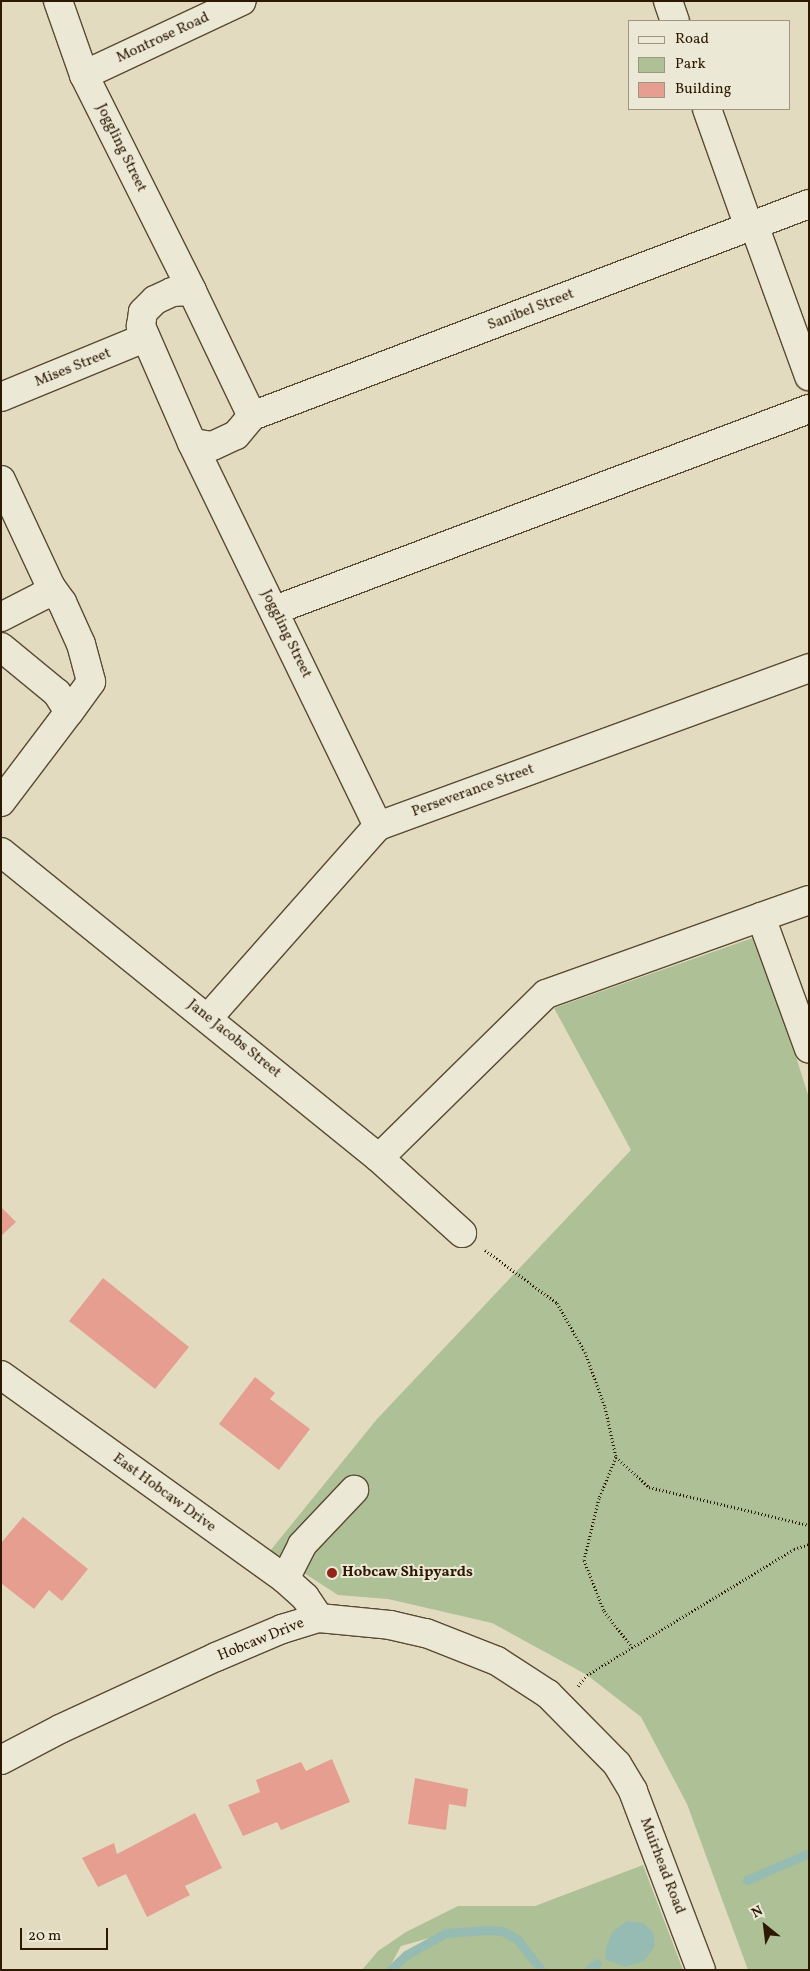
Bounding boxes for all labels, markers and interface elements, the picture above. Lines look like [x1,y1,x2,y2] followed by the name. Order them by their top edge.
[114,9,212,67] street label: Montrose Road
[628,20,790,110] legend
[675,29,709,50] text: Road
[675,54,706,75] text: Park
[675,79,731,100] text: Building
[92,101,150,195] street label: Joggling Street
[485,285,577,335] street label: Sanibel Street
[32,345,114,391] street label: Mises Street
[257,587,315,681] street label: Joggling Street
[409,760,537,822] street label: Perseverance Street
[184,996,284,1082] street label: Jane Jacobs Street
[109,1449,219,1537] street label: East Hobcaw Drive
[342,1564,473,1582] place label: Hobcaw Shipyards
[326,1567,338,1579] marker: Hobcaw Shipyards
[215,1614,307,1666] street label: Hobcaw Drive
[635,1815,689,1917] street label: Muirhead Road
[740,1901,790,1951] north arrow
[748,1902,767,1923] text: N
[22,1918,110,1950] scale bar
[28,1926,61,1947] text: 20 m

